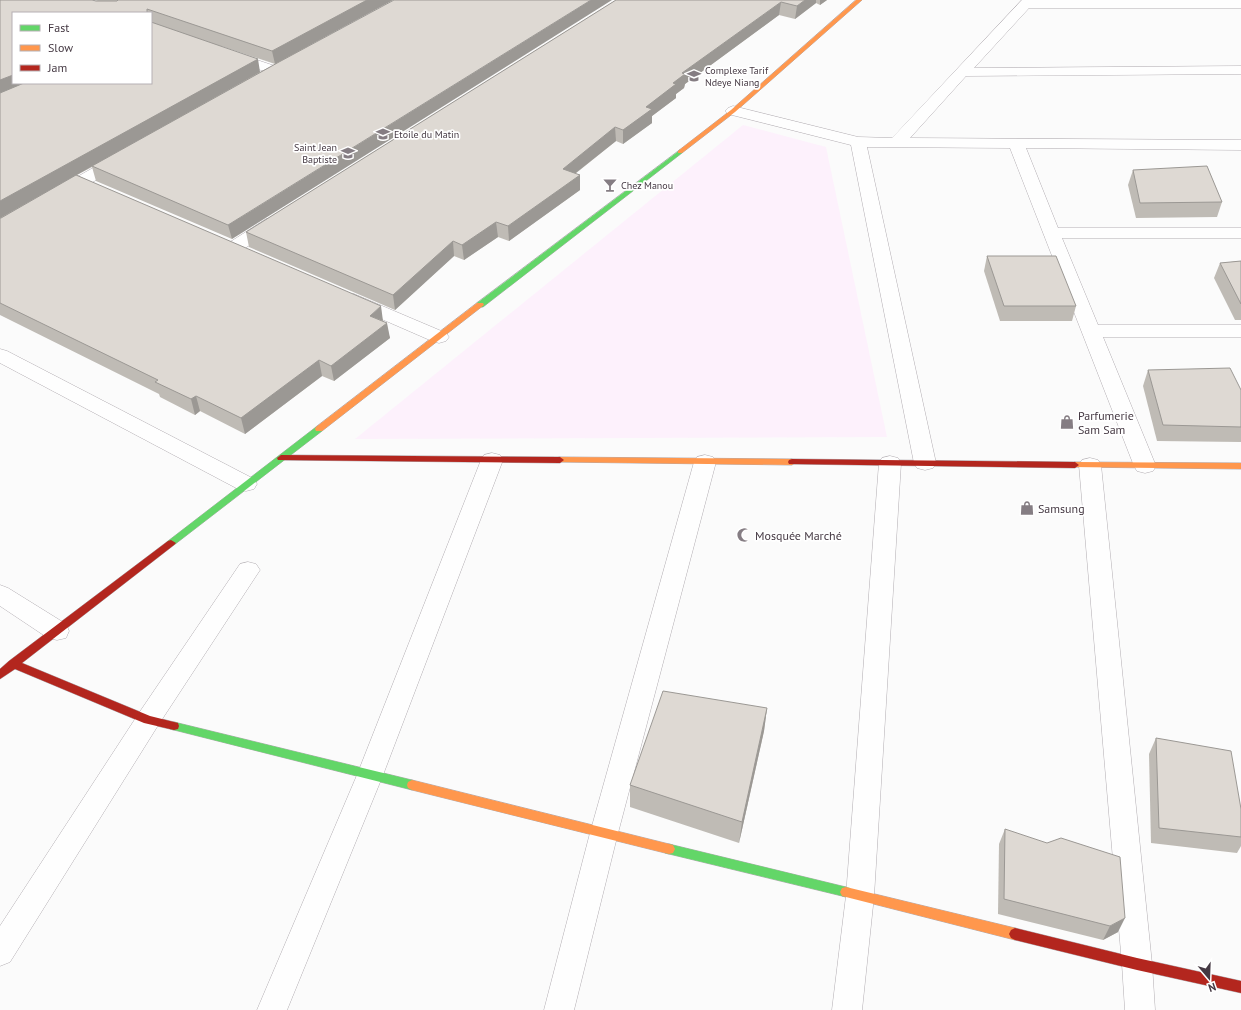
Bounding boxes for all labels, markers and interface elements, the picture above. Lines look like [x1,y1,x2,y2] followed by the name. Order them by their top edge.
[12,12,152,84] legend
[48,20,69,35] text: Fast
[48,40,73,55] text: Slow
[47,60,67,75] text: Jam
[705,64,769,89] place label: Complexe Tarif Ndeye Niang
[686,68,702,84] school or university icon: Complexe Tarif Ndeye Niang
[375,126,391,142] school or university icon: Etoile du Matin
[394,128,459,141] place label: Etoile du Matin
[294,141,337,166] place label: Saint Jean Baptiste
[340,145,356,161] school or university icon: Saint Jean Baptiste
[602,177,618,193] bar icon: Chez Manou
[621,179,673,192] place label: Chez Manou
[1078,408,1134,437] place label: Parfumerie Sam Sam
[1059,414,1075,430] shop icon: Parfumerie Sam Sam
[1019,500,1035,516] shop icon: Samsung
[1038,501,1085,516] place label: Samsung
[736,527,752,543] mosque icon: Mosquée Marché
[755,528,842,543] place label: Mosquée Marché
[1189,958,1229,998] north arrow
[1207,980,1218,995] text: N

